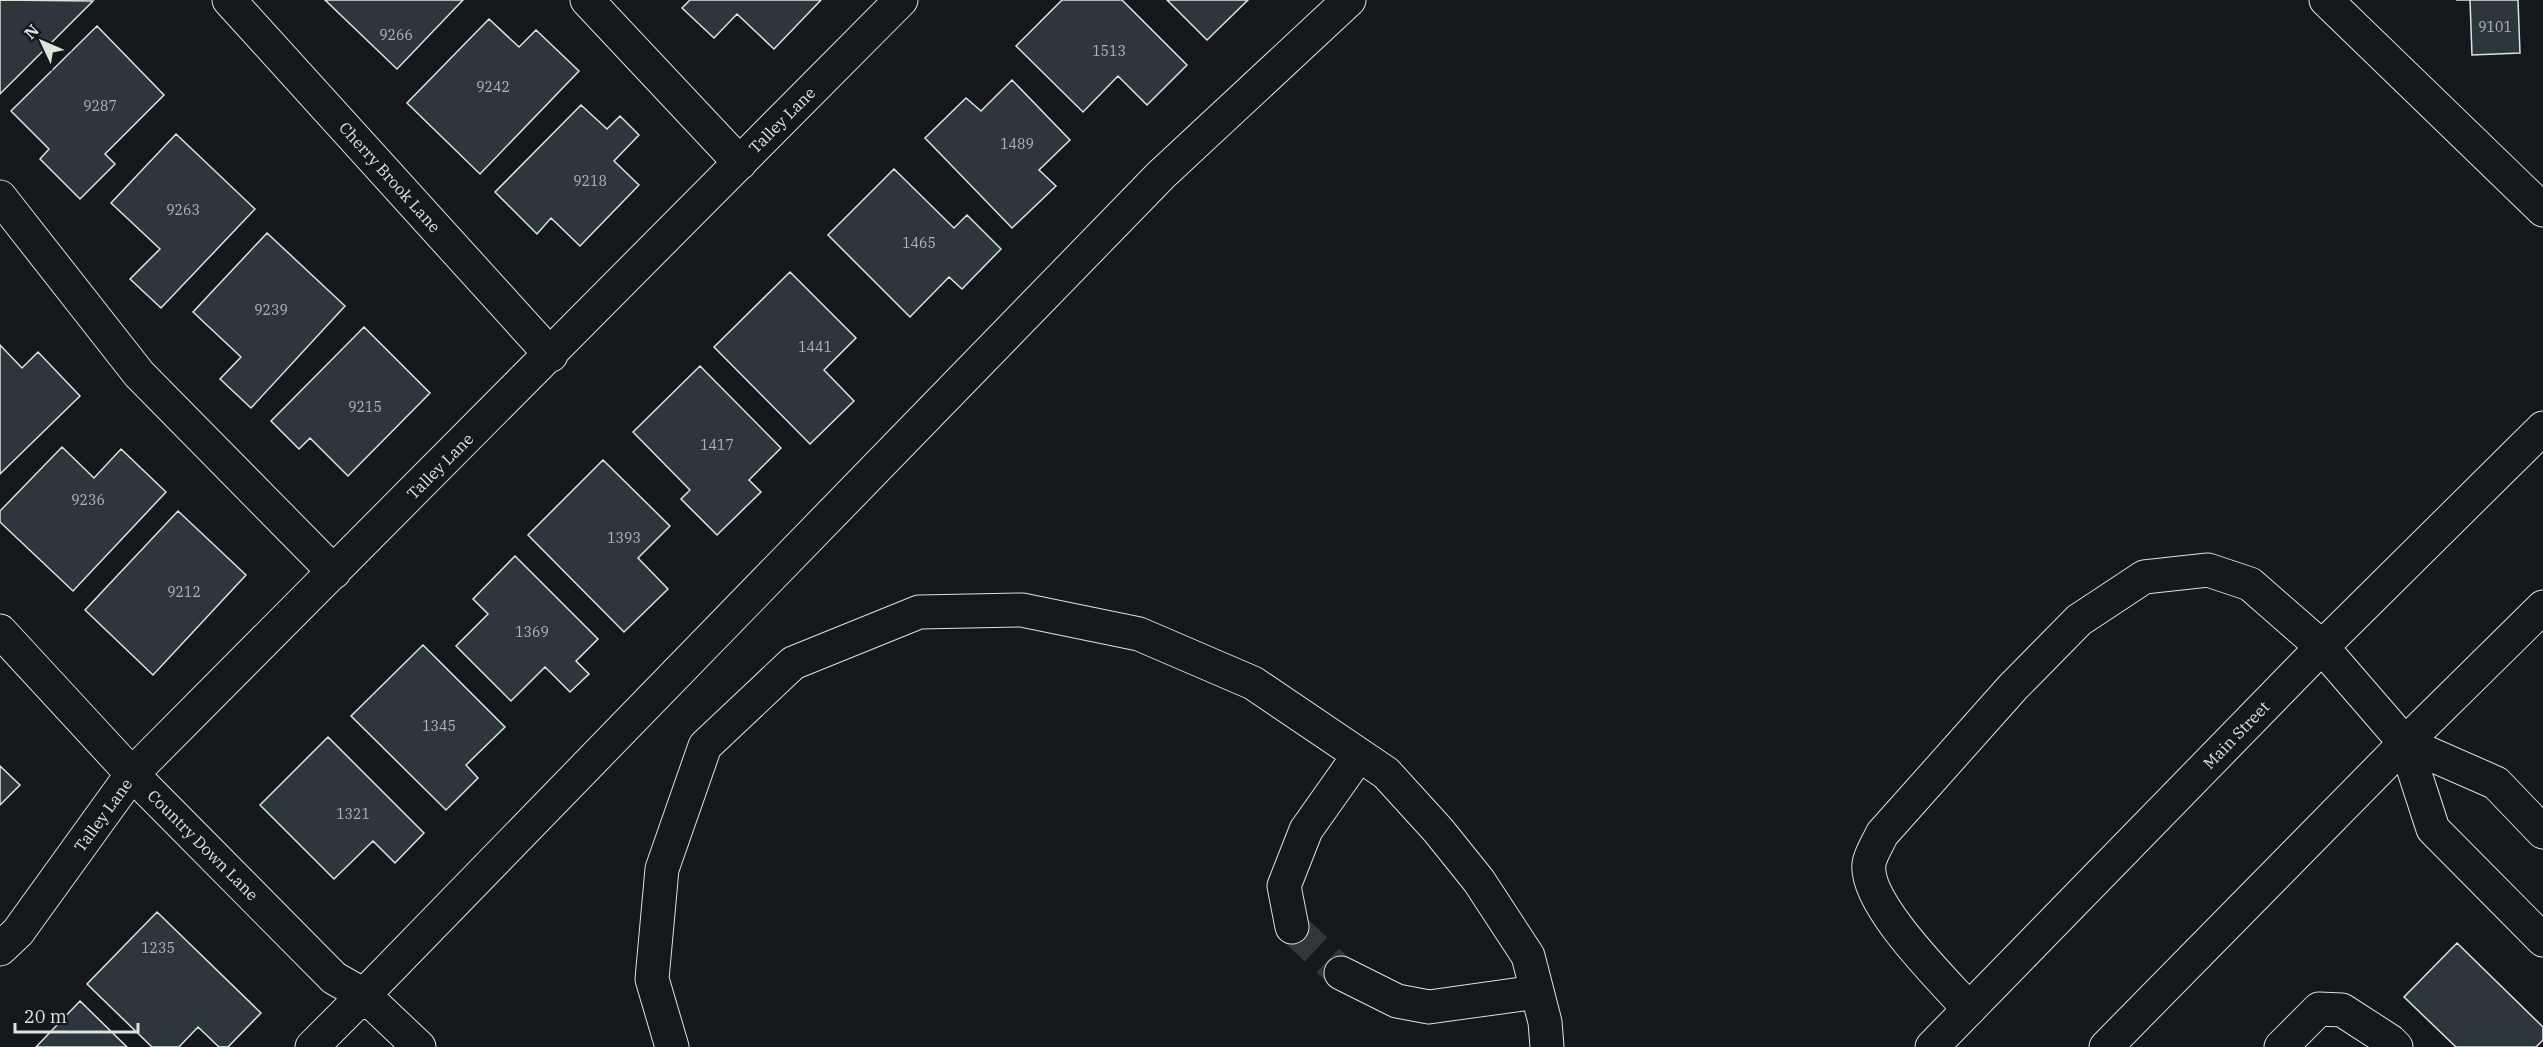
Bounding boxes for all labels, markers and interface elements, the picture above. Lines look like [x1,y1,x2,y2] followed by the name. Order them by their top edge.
[12,12,72,72] north arrow
[2478,18,2512,36] house number: 9101
[20,20,43,43] text: N
[379,26,413,44] house number: 9266
[1092,42,1126,60] house number: 1513
[476,78,510,96] house number: 9242
[745,83,819,157] street label: Talley Lane
[83,97,117,115] house number: 9287
[335,118,445,236] street label: Cherry Brook Lane
[1000,135,1034,153] house number: 1489
[573,172,607,190] house number: 9218
[166,201,200,219] house number: 9263
[902,234,936,252] house number: 1465
[254,301,288,319] house number: 9239
[798,338,832,356] house number: 1441
[348,398,382,416] house number: 9215
[403,429,477,503] street label: Talley Lane
[700,436,734,454] house number: 1417
[71,491,105,509] house number: 9236
[607,529,641,547] house number: 1393
[167,583,201,601] house number: 9212
[515,623,549,641] house number: 1369
[2199,697,2274,773] street label: Main Street
[422,717,456,735] house number: 1345
[70,774,136,856] street label: Talley Lane
[143,785,263,905] street label: Country Down Lane
[336,805,370,823] house number: 1321
[141,939,175,957] house number: 1235
[15,996,138,1034] scale bar
[24,1005,67,1028] text: 20 m

